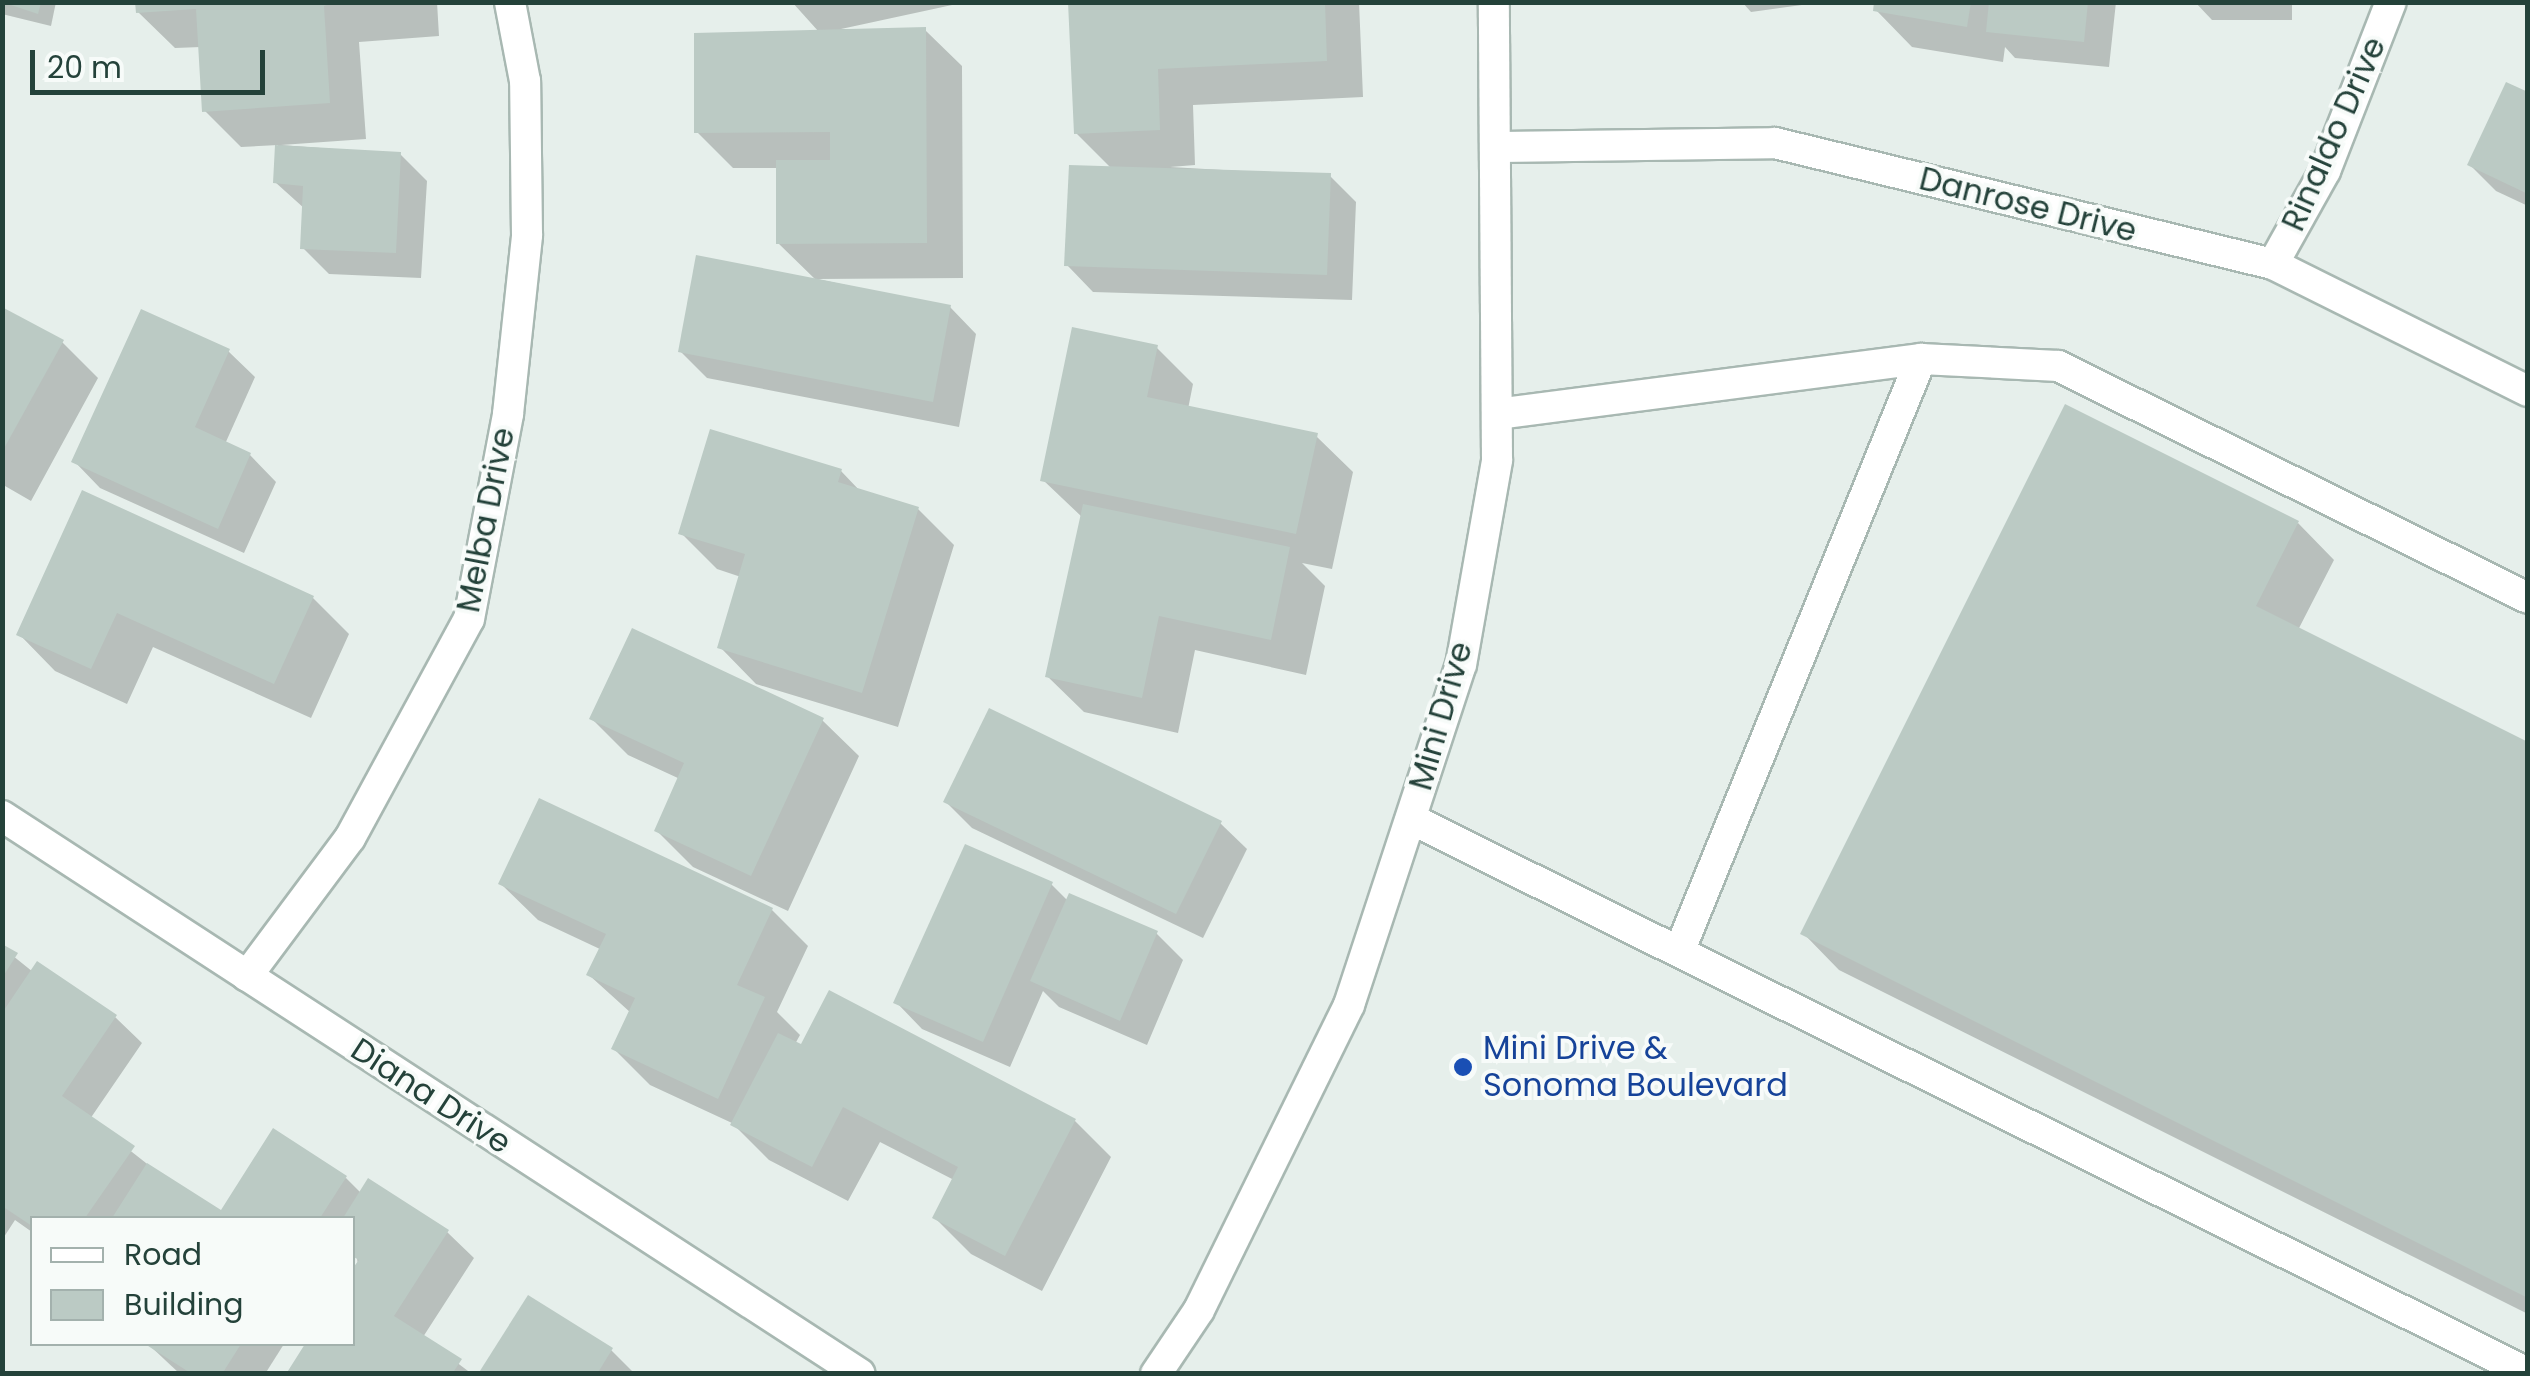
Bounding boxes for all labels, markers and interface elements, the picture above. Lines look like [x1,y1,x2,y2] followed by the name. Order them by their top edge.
[35,30,270,92] scale bar
[2274,31,2394,237] street label: Rinaldo Drive
[47,46,122,89] text: 20 m
[1915,159,2141,251] street label: Danrose Drive
[449,424,523,616] street label: Melba Drive
[1402,637,1480,795] street label: Mini Drive
[344,1030,518,1162] street label: Diana Drive
[1483,1030,1788,1105] place label: Mini Drive & Sonoma Boulevard
[1452,1056,1474,1078] marker: Mini Drive & Sonoma Boulevard
[30,1216,355,1346] legend
[124,1233,202,1276] text: Road
[124,1283,244,1326] text: Building

